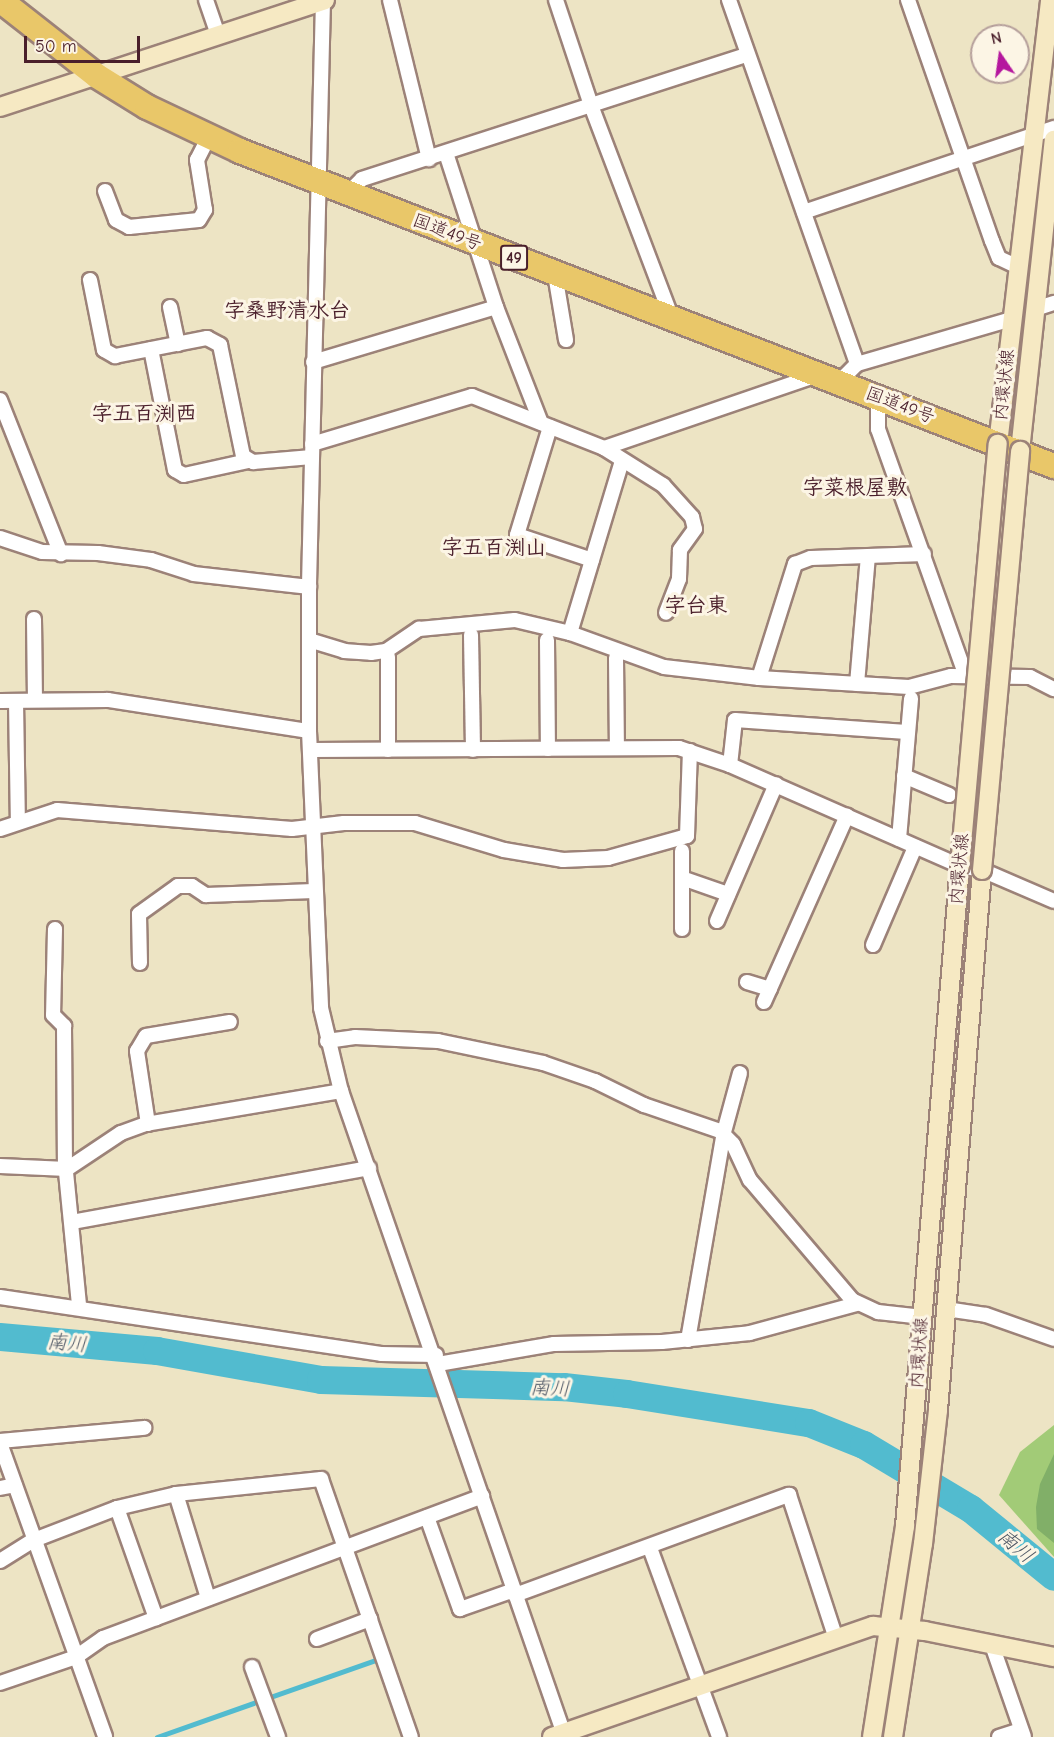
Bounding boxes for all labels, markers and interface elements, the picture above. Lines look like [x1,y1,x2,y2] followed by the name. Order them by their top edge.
[27,24,142,62] scale bar
[970,24,1030,84] north arrow
[989,28,1004,48] text: N
[35,36,77,57] text: 50 m
[409,210,485,256] street label: 国道49号
[499,245,529,271] road number: 49
[224,297,350,323] district label: 字桑野清水台
[990,348,1020,422] street label: 内環状線
[862,383,938,429] street label: 国道49号
[92,400,196,426] district label: 字五百渕西
[803,474,907,500] district label: 字菜根屋敷
[442,534,546,560] district label: 字五百渕山
[665,592,727,618] district label: 字台東
[946,832,974,906] street label: 内環状線
[907,1316,933,1390] street label: 内環状線
[46,1329,88,1357] water label: 南川
[529,1375,571,1401] water label: 南川
[993,1524,1039,1568] water label: 南川

